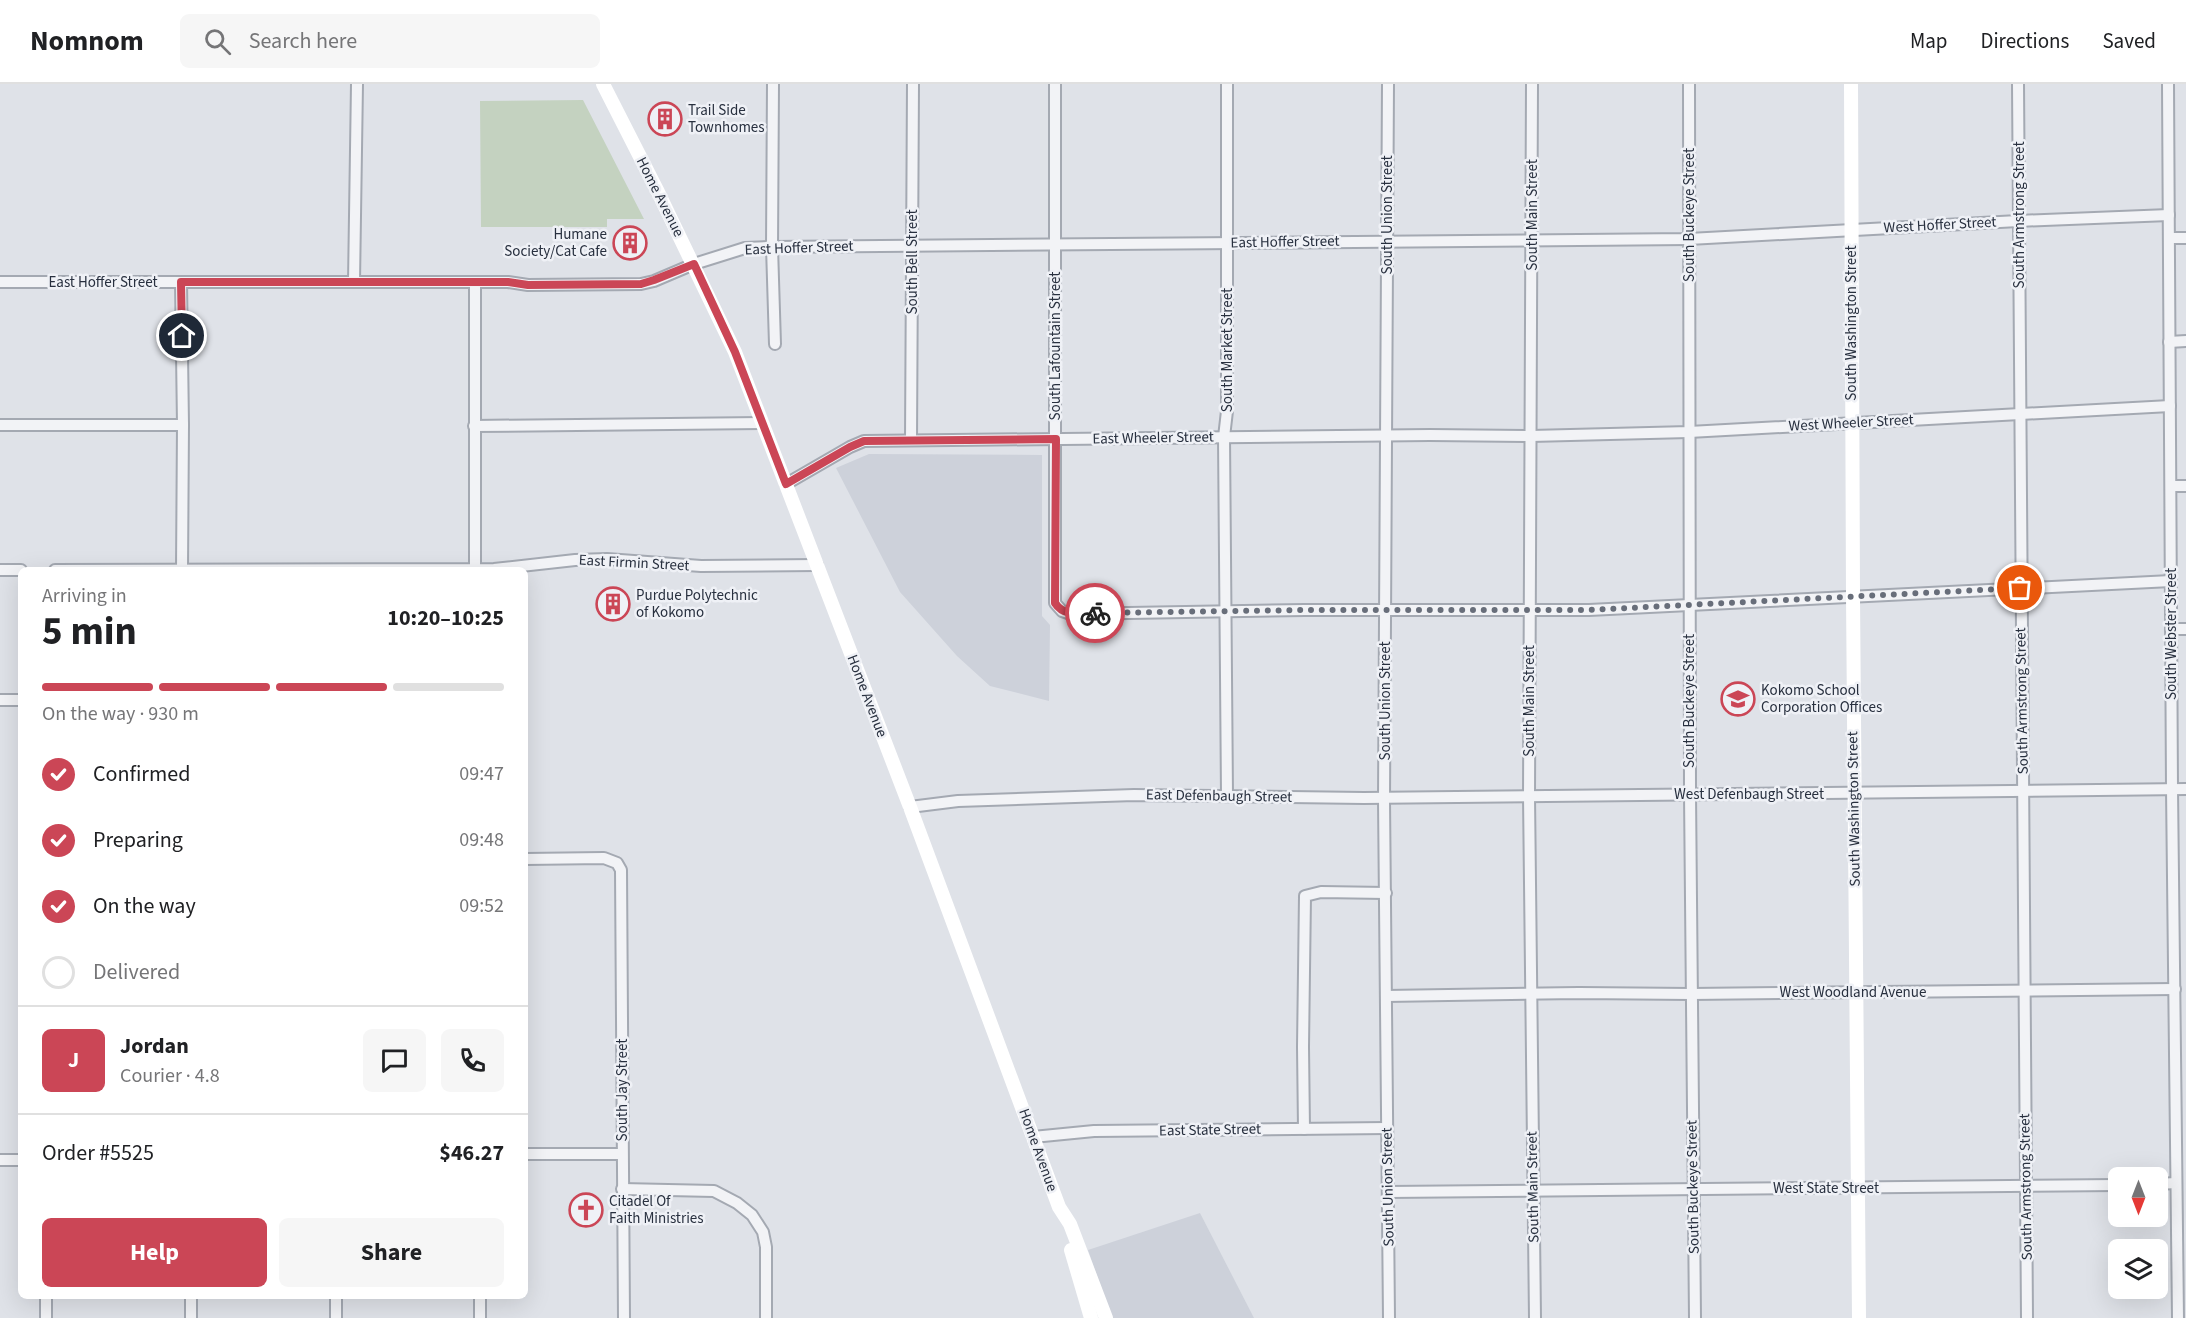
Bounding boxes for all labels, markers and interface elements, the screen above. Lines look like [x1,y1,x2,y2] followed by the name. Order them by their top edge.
[180,14,600,68] search box
[30,21,144,61] text: Nomnom
[201,25,234,58] icon: search
[249,25,357,57] text: Search here
[1910,26,1948,56] text: Map
[1981,26,2069,56] text: Directions
[2102,26,2156,56] text: Saved
[688,100,765,138] place label: Trail Side Townhomes
[647,101,683,137] building icon: Trail Side Townhomes
[2009,142,2030,288] street label: South Armstrong Street
[1679,148,1700,282] street label: South Buckeye Street
[631,153,689,241] street label: Home Avenue
[1377,155,1398,275] street label: South Union Street
[1522,159,1543,271] street label: South Main Street
[902,209,923,315] street label: South Bell Street
[1883,212,1997,238] street label: West Hoffer Street
[504,224,607,262] place label: Humane Society/Cat Cafe
[612,225,648,261] building icon: Humane Society/Cat Cafe
[1230,231,1340,253] street label: East Hoffer Street
[744,236,854,260] street label: East Hoffer Street
[1841,245,1862,401] street label: South Washington Street
[48,272,158,293] street label: East Hoffer Street
[1045,272,1066,420] street label: South Lafountain Street
[1217,288,1238,412] street label: South Market Street
[156,310,207,361] pin
[165,319,198,352] icon: home
[1788,409,1914,437] street label: West Wheeler Street
[1092,426,1214,450] street label: East Wheeler Street
[578,550,690,576] street label: East Firmin Street
[1994,562,2045,613] pin
[2161,568,2182,700] street label: South Webster Street
[2003,571,2036,604] icon: bag
[42,582,127,610] text: Arriving in
[1065,583,1125,643] courier
[636,585,758,623] place label: Purdue Polytechnic of Kokomo
[595,586,631,622] building icon: Purdue Polytechnic of Kokomo
[1079,597,1112,630] icon: bike
[387,602,504,634] text: 10:20–10:25
[42,604,137,660] text: 5 min
[2010,627,2034,775] street label: South Armstrong Street
[1679,634,1700,768] street label: South Buckeye Street
[1375,641,1396,761] street label: South Union Street
[1519,645,1540,757] street label: South Main Street
[842,652,892,740] street label: Home Avenue
[1761,680,1882,718] place label: Kokomo School Corporation Offices
[1720,681,1756,717] school or university icon: Kokomo School Corporation Offices
[42,700,199,728] text: On the way · 930 m
[1842,731,1866,887] street label: South Washington Street
[42,758,75,791] icon: check
[93,758,190,790] text: Confirmed
[459,760,504,788] text: 09:47
[1146,784,1292,808] street label: East Defenbaugh Street
[1674,784,1824,805] street label: West Defenbaugh Street
[42,824,75,857] icon: check
[93,824,183,856] text: Preparing
[459,826,504,854] text: 09:48
[42,890,75,923] icon: check
[93,890,196,922] text: On the way
[459,892,504,920] text: 09:52
[93,956,180,988] text: Delivered
[1780,982,1926,1003] street label: West Woodland Avenue
[363,1029,426,1092] button: chat
[441,1029,504,1092] button: phone
[120,1030,189,1062] text: Jordan
[612,1039,633,1141] street label: South Jay Street
[68,1044,79,1076] text: J
[120,1062,220,1090] text: Courier · 4.8
[1013,1106,1063,1194] street label: Home Avenue
[2014,1113,2038,1261] street label: South Armstrong Street
[1159,1119,1261,1141] street label: East State Street
[1681,1120,1705,1254] street label: South Buckeye Street
[1376,1127,1400,1247] street label: South Union Street
[1522,1131,1544,1243] street label: South Main Street
[42,1137,154,1169] text: Order #5525
[439,1137,504,1169] text: $46.27
[2108,1167,2168,1227] north arrow
[2108,1167,2168,1299] map controls
[1773,1178,1879,1199] street label: West State Street
[609,1191,704,1229] place label: Citadel Of Faith Ministries
[568,1192,604,1228] church icon: Citadel Of Faith Ministries
[42,1218,267,1287] button: Help
[279,1218,504,1287] button: Share
[2108,1239,2168,1299] button: layers

